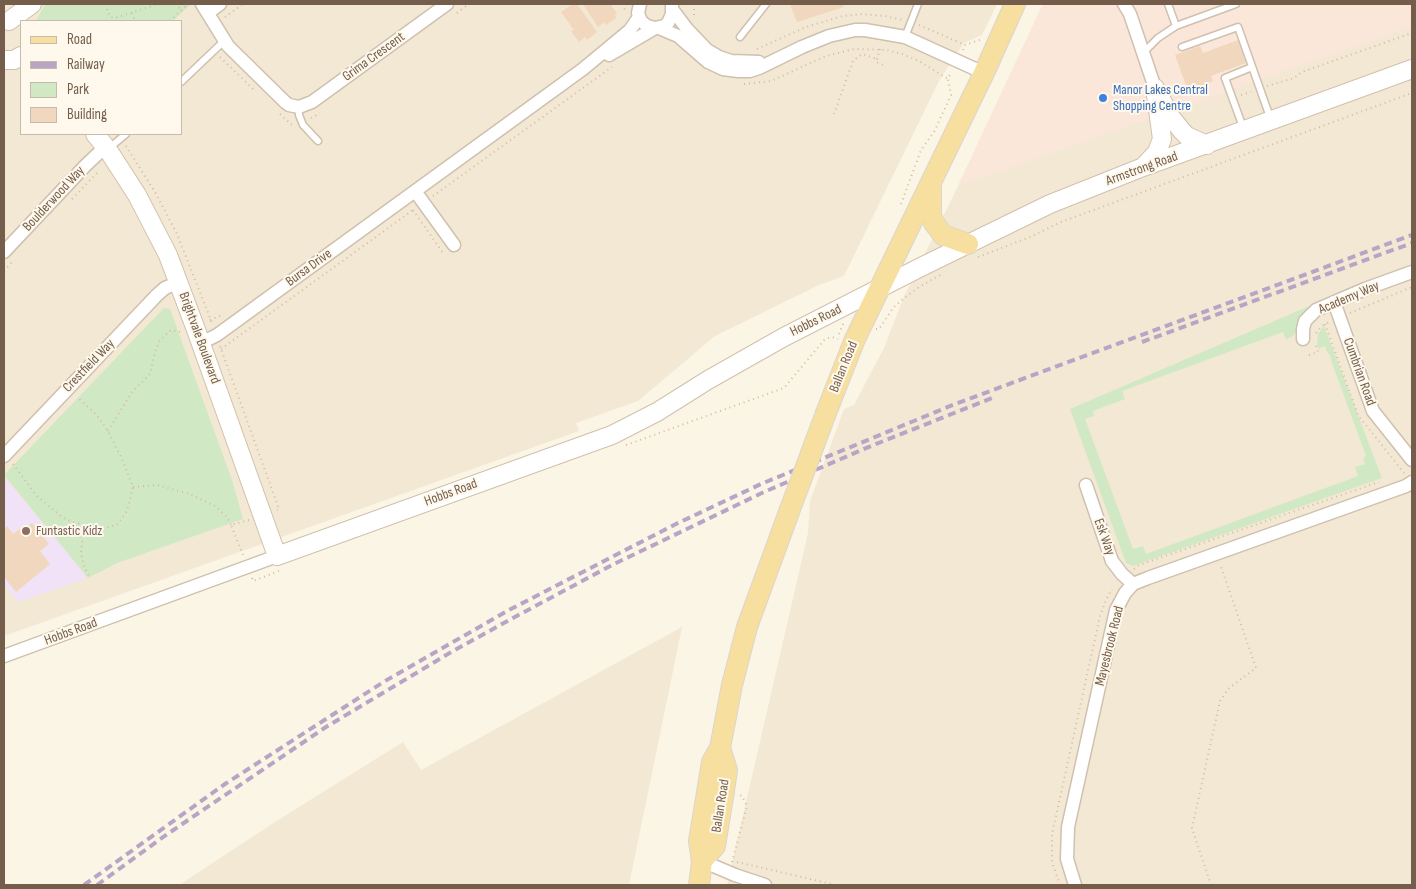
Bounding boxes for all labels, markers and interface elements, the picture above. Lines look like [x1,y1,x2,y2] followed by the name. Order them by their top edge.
[20,20,182,135] legend
[340,29,408,85] street label: Grima Crescent
[67,30,92,49] text: Road
[67,55,105,74] text: Railway
[67,80,89,99] text: Park
[1113,82,1208,114] place label: Manor Lakes Central Shopping Centre
[1097,92,1109,104] marker: Manor Lakes Central Shopping Centre
[67,105,107,124] text: Building
[1104,148,1180,190] street label: Armstrong Road
[20,163,88,235] street label: Boulderwood Way
[283,246,335,290] street label: Bursa Drive
[1316,278,1382,318] street label: Academy Way
[175,290,223,386] street label: Brightvale Boulevard
[788,301,844,341] street label: Hobbs Road
[60,336,118,396] street label: Crestfield Way
[1339,336,1379,408] street label: Cumbrian Road
[826,339,862,395] street label: Ballan Road
[422,476,480,510] street label: Hobbs Road
[1090,516,1118,558] street label: Esk Way
[36,523,102,539] place label: Funtastic Kidz
[20,525,32,537] marker: Funtastic Kidz
[1092,604,1128,688] street label: Mayesbrook Road
[42,615,100,649] street label: Hobbs Road
[708,778,734,834] street label: Ballan Road

